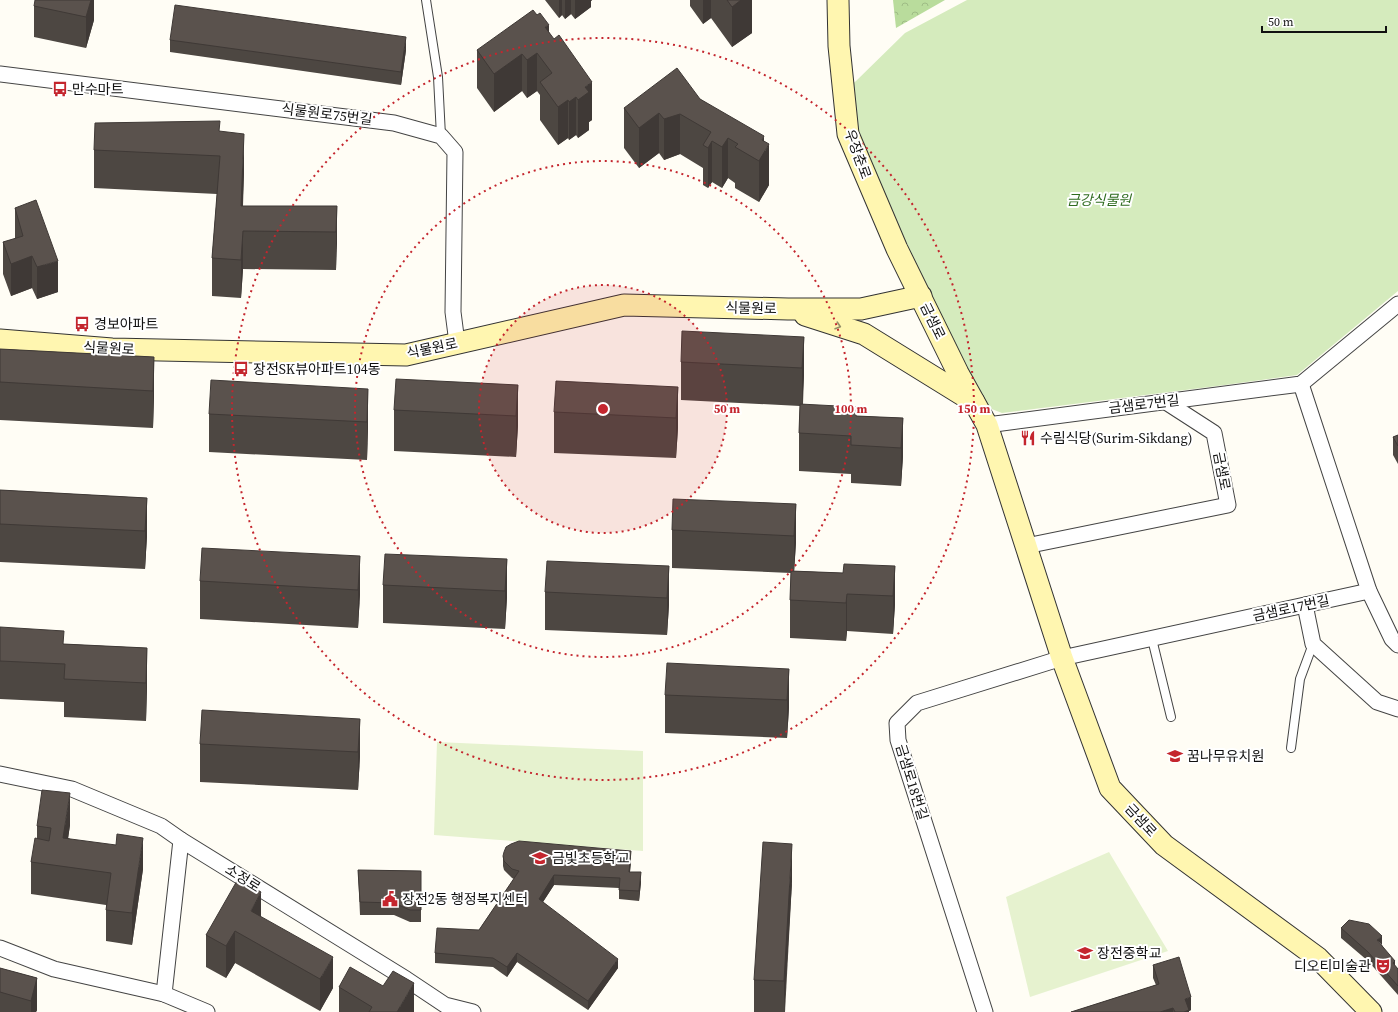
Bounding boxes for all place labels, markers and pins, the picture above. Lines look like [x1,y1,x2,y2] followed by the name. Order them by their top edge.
[72,79,124,99] place label: 만수마트
[51,80,69,98] bus stop icon: 만수마트
[94,314,159,334] place label: 경보아파트
[73,315,91,333] bus stop icon: 경보아파트
[253,359,381,379] place label: 장전SK뷰아파트104동
[232,360,250,378] bus stop icon: 장전SK뷰아파트104동
[596,402,610,416] centre of rings
[1040,428,1193,448] place label: 수림식당(Surim-Sikdang)
[1019,429,1037,447] restaurant icon: 수림식당(Surim-Sikdang)
[1187,746,1264,766] place label: 꿈나무유치원
[1166,747,1184,765] school or university icon: 꿈나무유치원
[552,848,629,868] place label: 금빛초등학교
[531,849,549,867] school or university icon: 금빛초등학교
[402,889,528,909] place label: 장전2동 행정복지센터
[381,890,399,908] public building icon: 장전2동 행정복지센터
[1097,943,1162,963] place label: 장전중학교
[1076,944,1094,962] school or university icon: 장전중학교
[1294,956,1371,976] place label: 디오티미술관
[1374,957,1392,975] theatre icon: 디오티미술관

